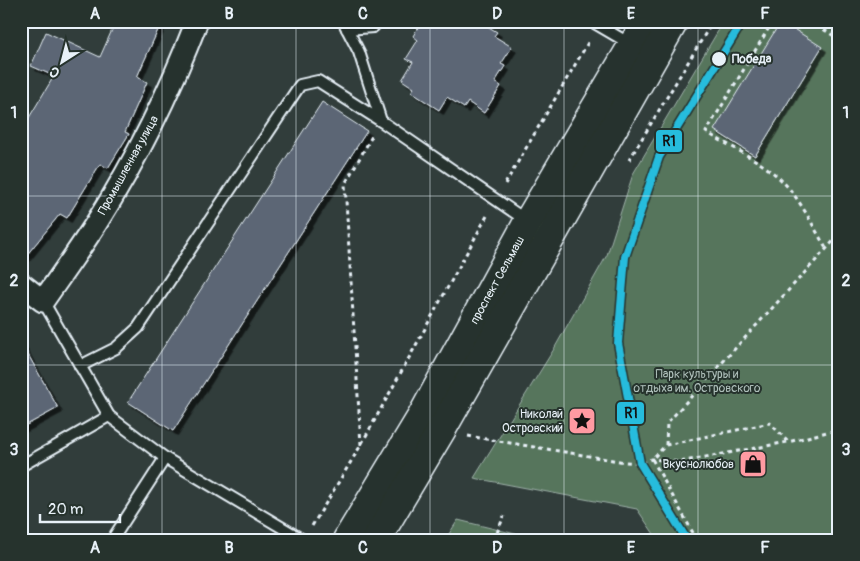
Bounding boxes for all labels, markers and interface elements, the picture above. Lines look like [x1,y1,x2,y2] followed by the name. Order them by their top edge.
[90,4,101,24] text: A
[224,4,234,24] text: B
[358,4,368,24] text: C
[492,4,502,24] text: D
[627,4,636,24] text: E
[760,4,770,24] text: F
[38,38,88,88] north arrow
[710,50,728,68] marker: Победа
[732,52,772,67] place label: Победа
[46,62,63,82] text: С
[11,103,17,123] text: 1
[843,103,849,123] text: 1
[95,113,162,218] street label: Промышленная улица
[655,129,683,153] line badge: R1
[662,133,676,150] text: R1
[467,234,528,327] street label: проспект Сельмаш
[10,271,19,291] text: 2
[842,271,851,291] text: 2
[634,367,761,396] park label: Парк культуры и отдыха им. Островского
[616,401,645,425] line badge: R1
[624,405,638,422] text: R1
[567,406,597,436] place icon: Николай Островский
[502,407,563,436] place label: Николай Островский
[10,440,19,460] text: 3
[842,440,851,460] text: 3
[738,449,768,479] shop icon: Вкуснолюбов
[662,457,734,472] place label: Вкуснолюбов
[40,491,120,523] scale bar
[48,500,83,519] text: 20 m
[90,538,101,558] text: A
[224,538,234,558] text: B
[358,538,368,558] text: C
[492,538,502,558] text: D
[627,538,636,558] text: E
[760,538,770,558] text: F

